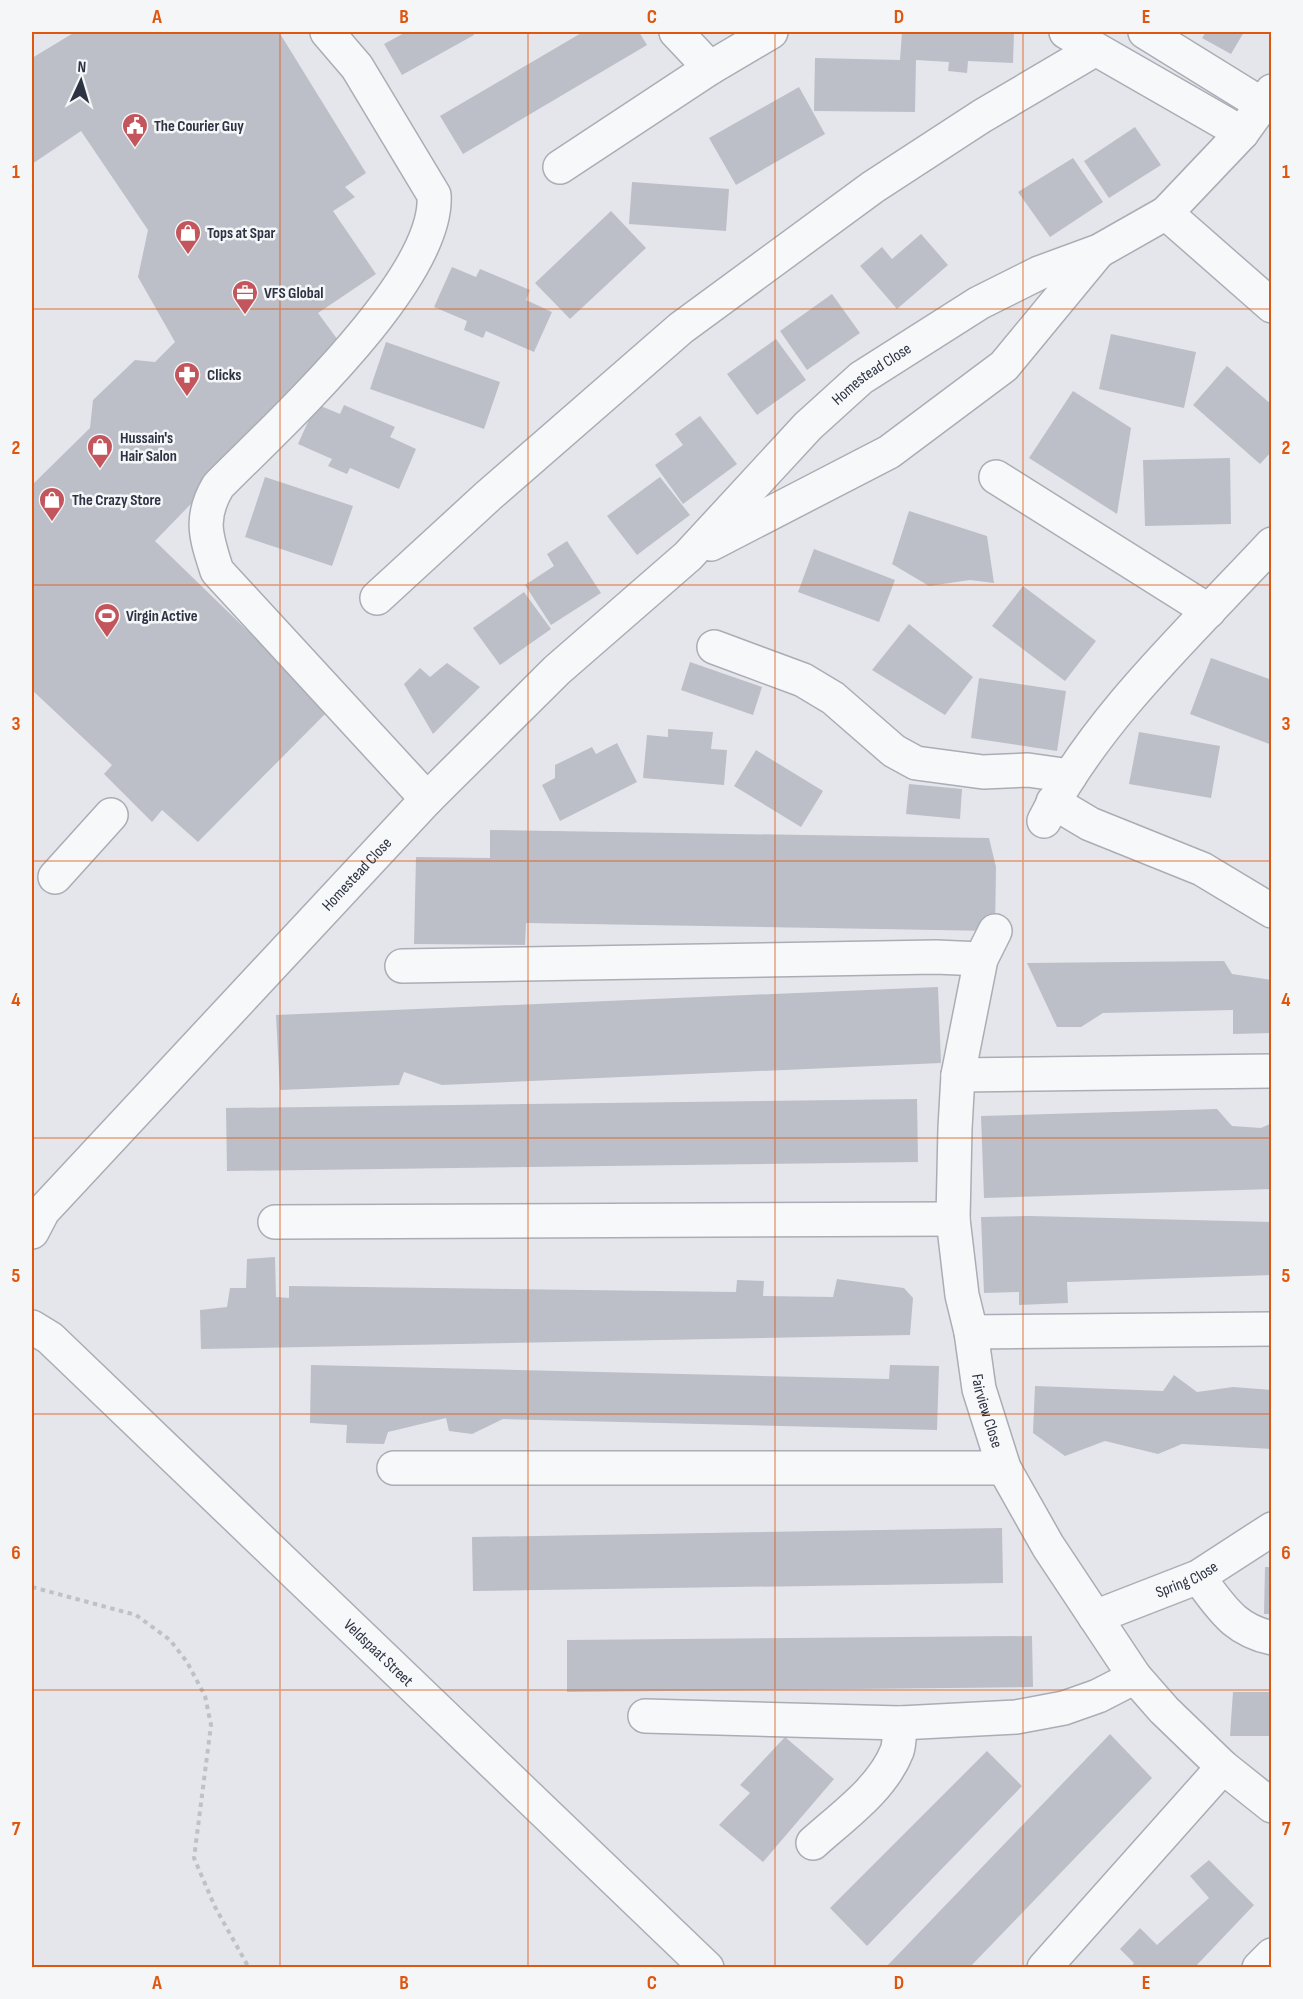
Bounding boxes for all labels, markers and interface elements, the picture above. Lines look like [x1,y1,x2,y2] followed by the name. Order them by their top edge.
[151,5,162,29] text: A
[399,5,409,29] text: B
[647,5,657,29] text: C
[894,5,904,29] text: D
[1142,5,1150,29] text: E
[51,51,111,111] north arrow
[77,58,87,77] text: N
[120,111,150,149] public building icon: The Courier Guy
[154,117,244,136] place label: The Courier Guy
[12,160,20,184] text: 1
[1282,160,1290,184] text: 1
[173,218,203,256] shop icon: Tops at Spar
[207,224,276,243] place label: Tops at Spar
[230,278,260,316] office icon: VFS Global
[264,284,323,303] place label: VFS Global
[828,339,915,409] street label: Homestead Close
[172,360,202,398] pharmacy icon: Clicks
[207,366,241,385] place label: Clicks
[120,429,177,466] place label: Hussain's Hair Salon
[85,432,115,470] shop icon: Hussain's Hair Salon
[12,436,20,460] text: 2
[1282,436,1290,460] text: 2
[37,485,67,523] shop icon: The Crazy Store
[72,491,161,510] place label: The Crazy Store
[92,601,122,639] sports icon: Virgin Active
[126,607,198,626] place label: Virgin Active
[12,712,21,736] text: 3
[1282,712,1291,736] text: 3
[318,834,396,915] street label: Homestead Close
[11,988,21,1012] text: 4
[1281,988,1291,1012] text: 4
[12,1264,21,1288] text: 5
[1282,1264,1291,1288] text: 5
[968,1373,1007,1450] street label: Fairview Close
[11,1541,21,1565] text: 6
[1281,1541,1291,1565] text: 6
[1153,1557,1221,1602] street label: Spring Close
[340,1615,417,1691] street label: Veldspaat Street
[12,1817,21,1841] text: 7
[1282,1817,1291,1841] text: 7
[151,1971,162,1995] text: A
[399,1971,409,1995] text: B
[647,1971,657,1995] text: C
[894,1971,904,1995] text: D
[1142,1971,1150,1995] text: E

